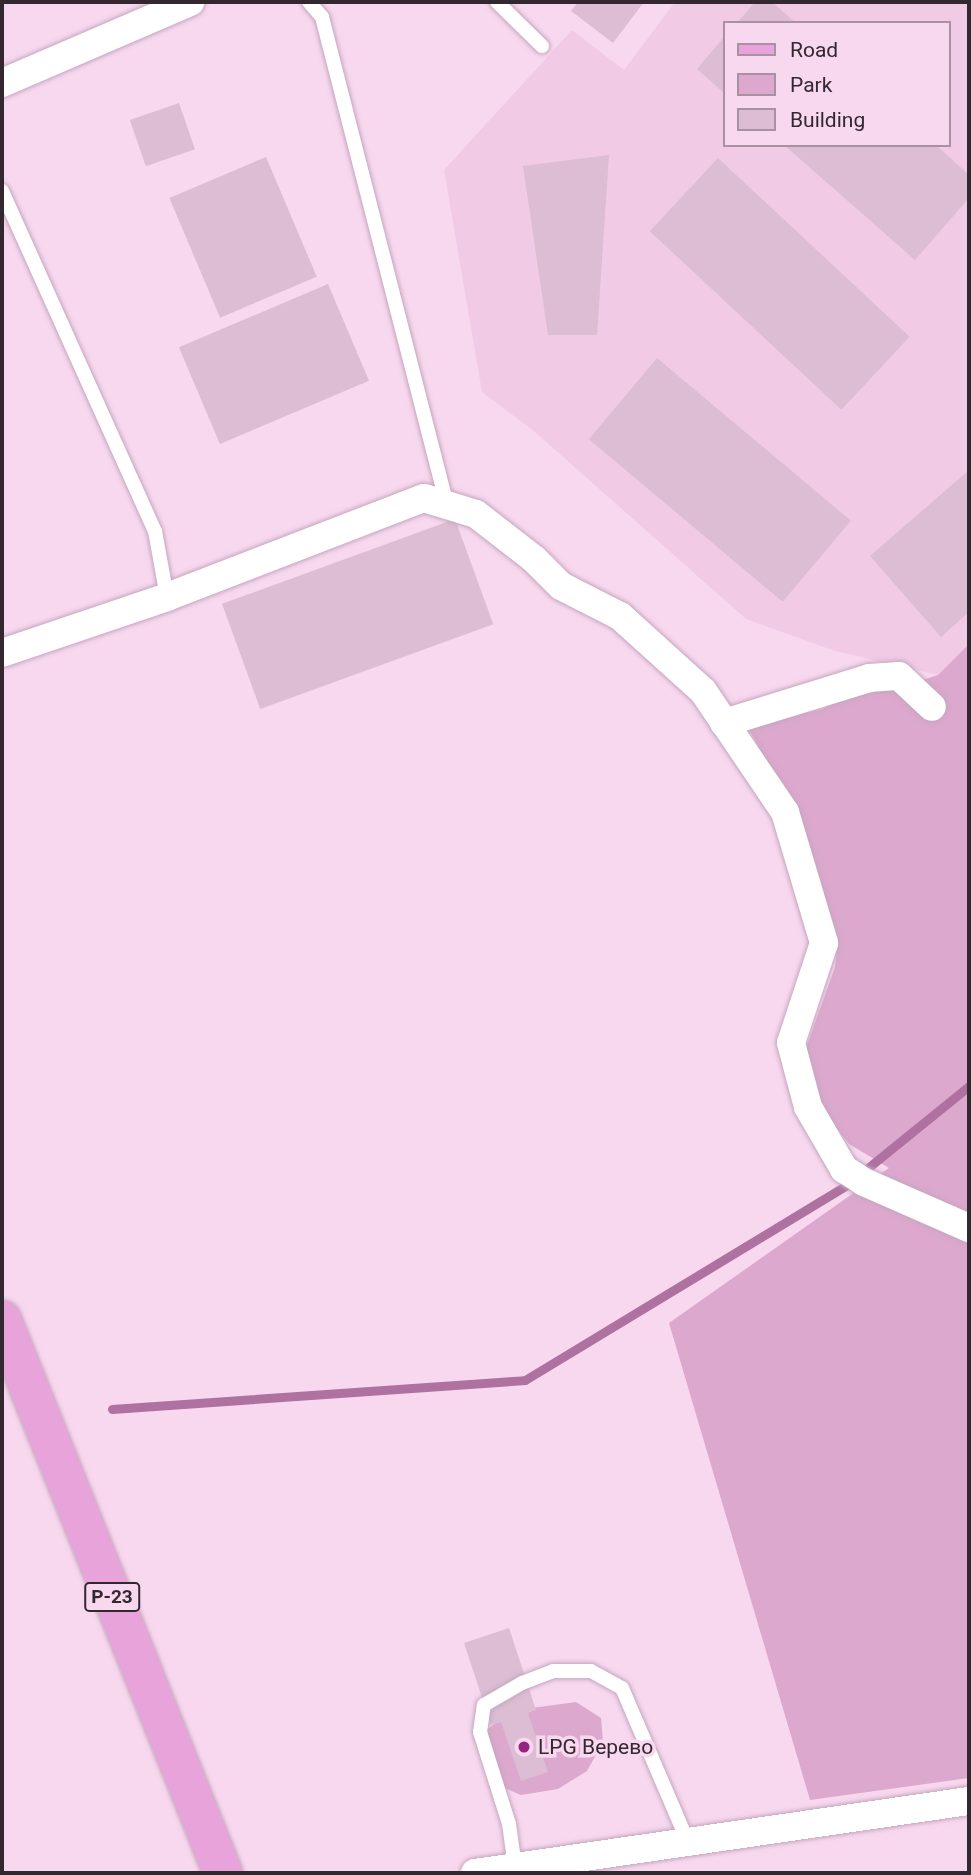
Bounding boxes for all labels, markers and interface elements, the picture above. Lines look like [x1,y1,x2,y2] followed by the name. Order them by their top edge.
[722,21,950,147] legend
[790,38,838,62] text: Road
[790,73,832,97] text: Park
[790,108,865,132] text: Building
[84,1582,140,1612] road number: Р-23
[538,1734,653,1760] place label: LPG Верево
[516,1739,532,1755] marker: LPG Верево

